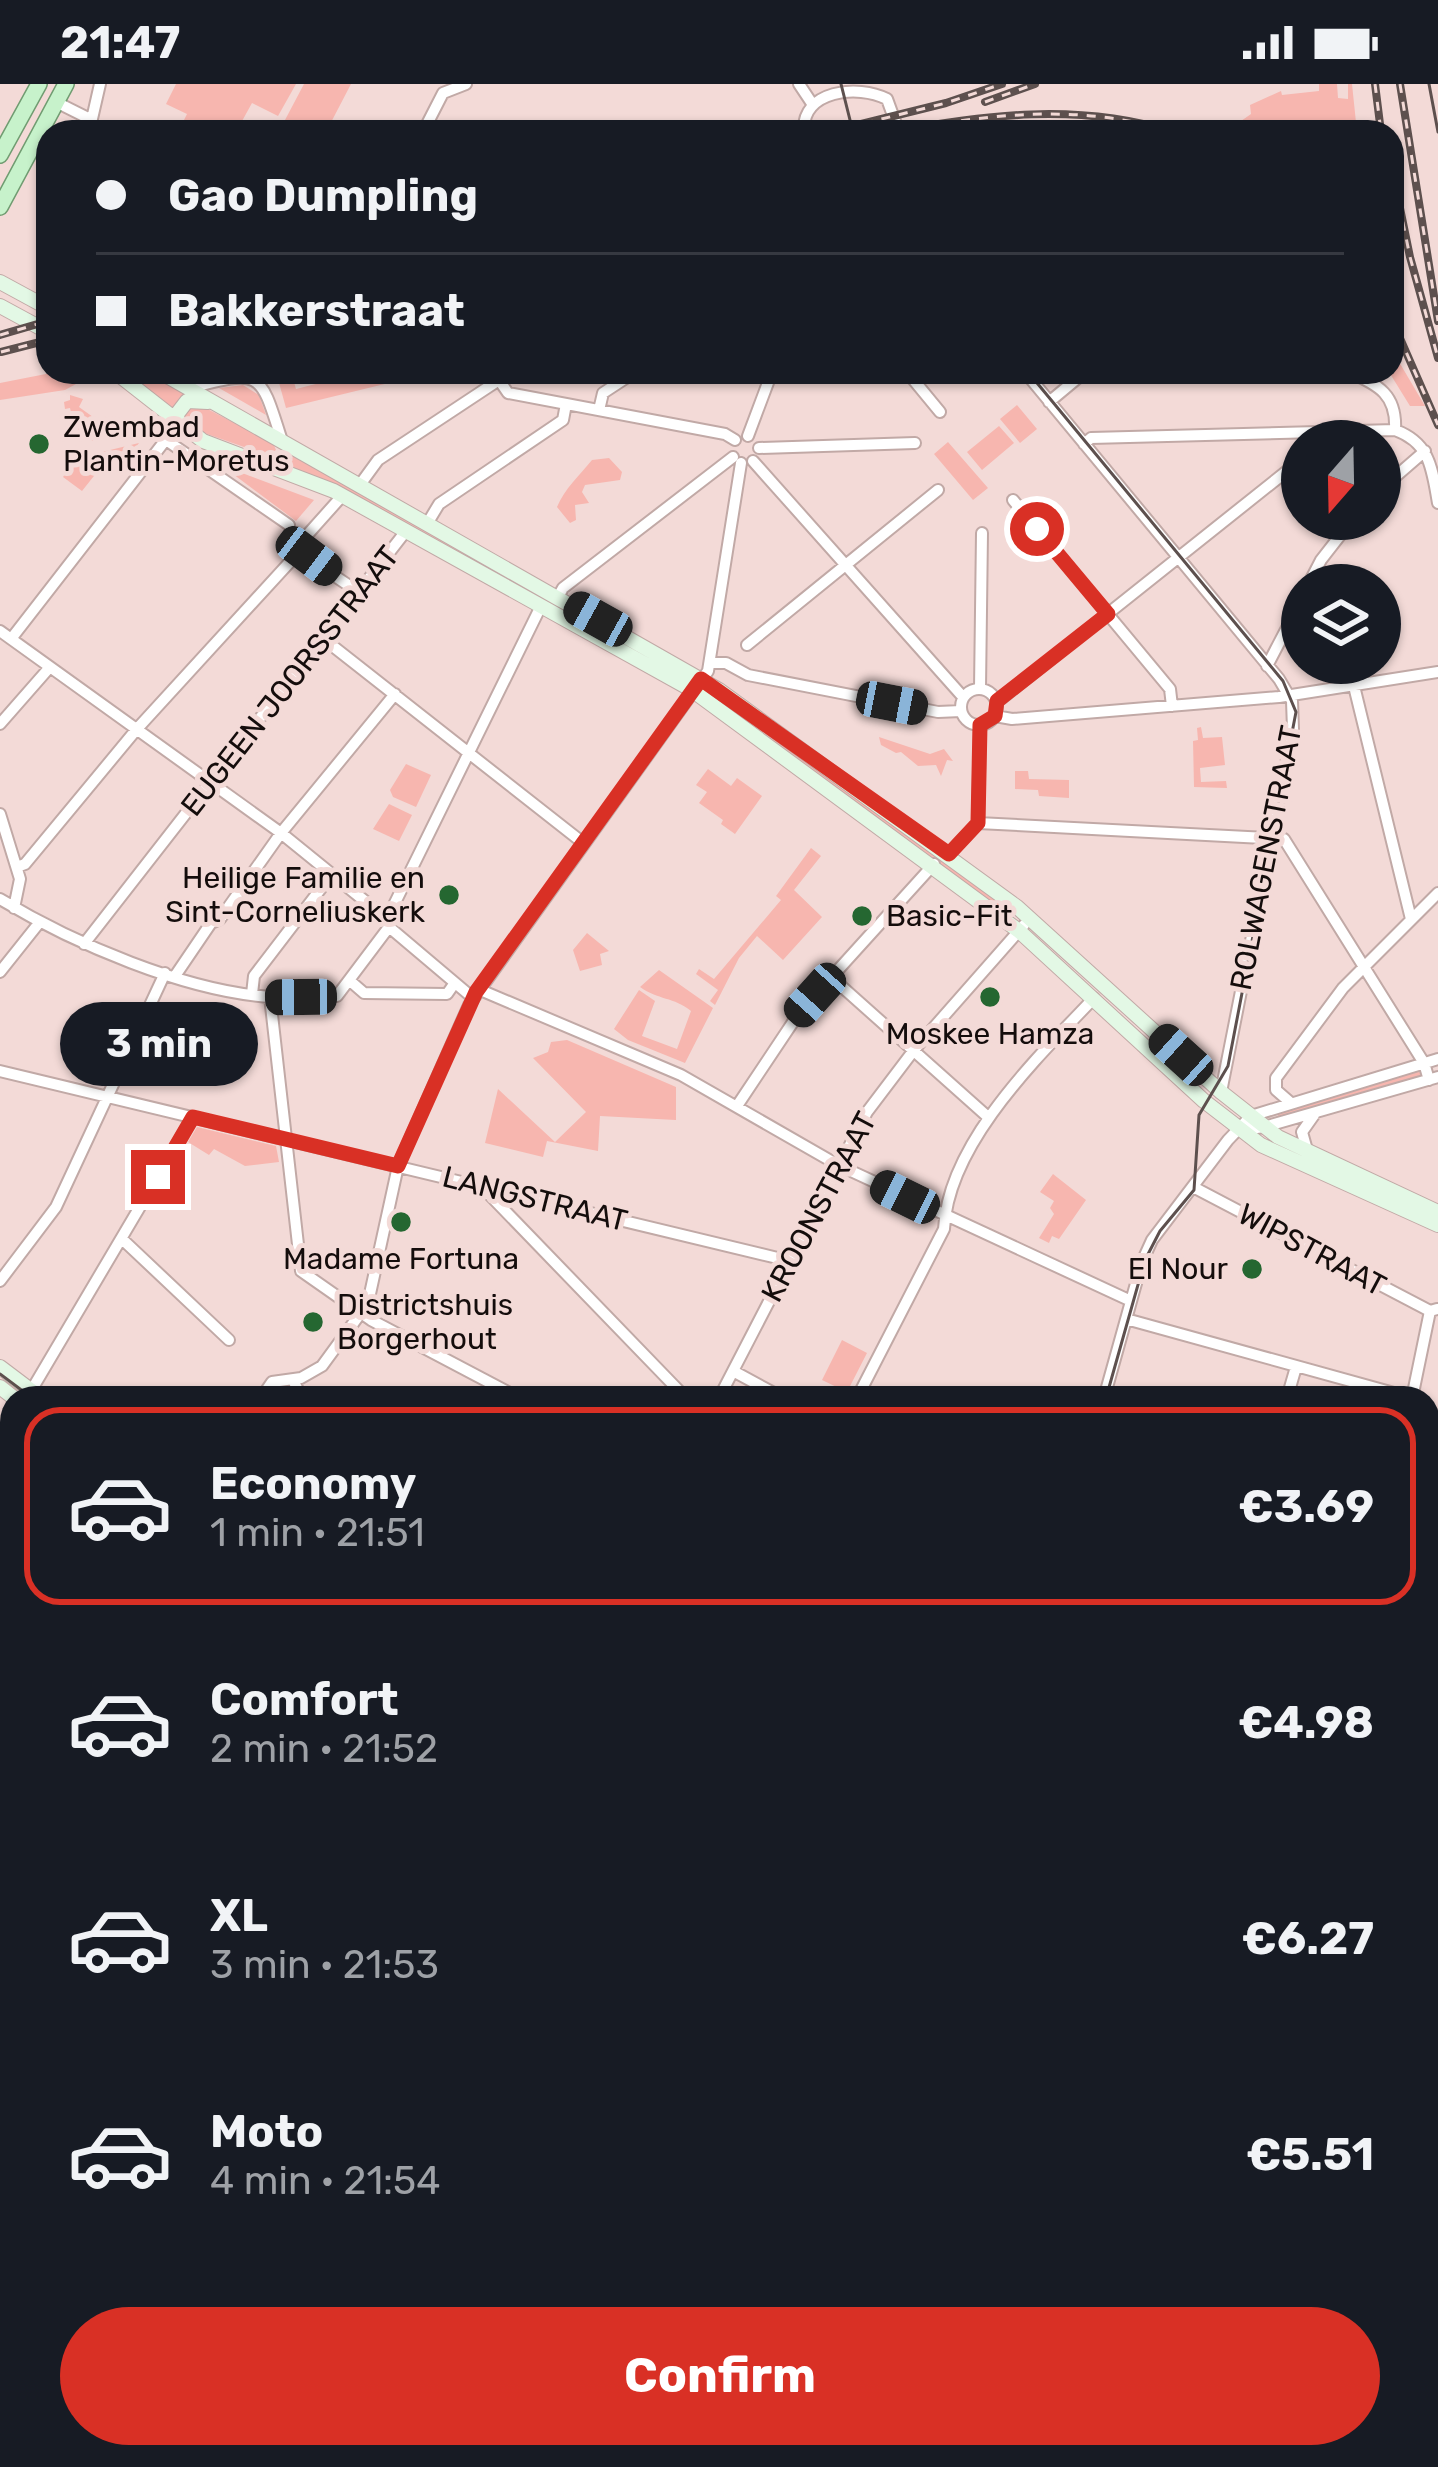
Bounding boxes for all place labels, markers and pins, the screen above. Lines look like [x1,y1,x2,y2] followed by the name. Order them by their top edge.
[63,409,289,479] place label: Zwembad Plantin-Moretus
[26,431,52,457] marker: Zwembad Plantin-Moretus
[165,860,426,930] place label: Heilige Familie en Sint-Corneliuskerk
[436,882,462,908] marker: Heilige Familie en Sint-Corneliuskerk
[886,898,1013,934] place label: Basic-Fit
[849,903,875,929] marker: Basic-Fit
[977,984,1003,1010] marker: Moskee Hamza
[886,1016,1094,1052] place label: Moskee Hamza
[388,1209,414,1235] marker: Madame Fortuna
[283,1241,519,1277] place label: Madame Fortuna
[1128,1251,1229,1287] place label: El Nour
[1239,1256,1265,1282] marker: El Nour
[337,1287,513,1357] place label: Districtshuis Borgerhout
[300,1309,326,1335] marker: Districtshuis Borgerhout

